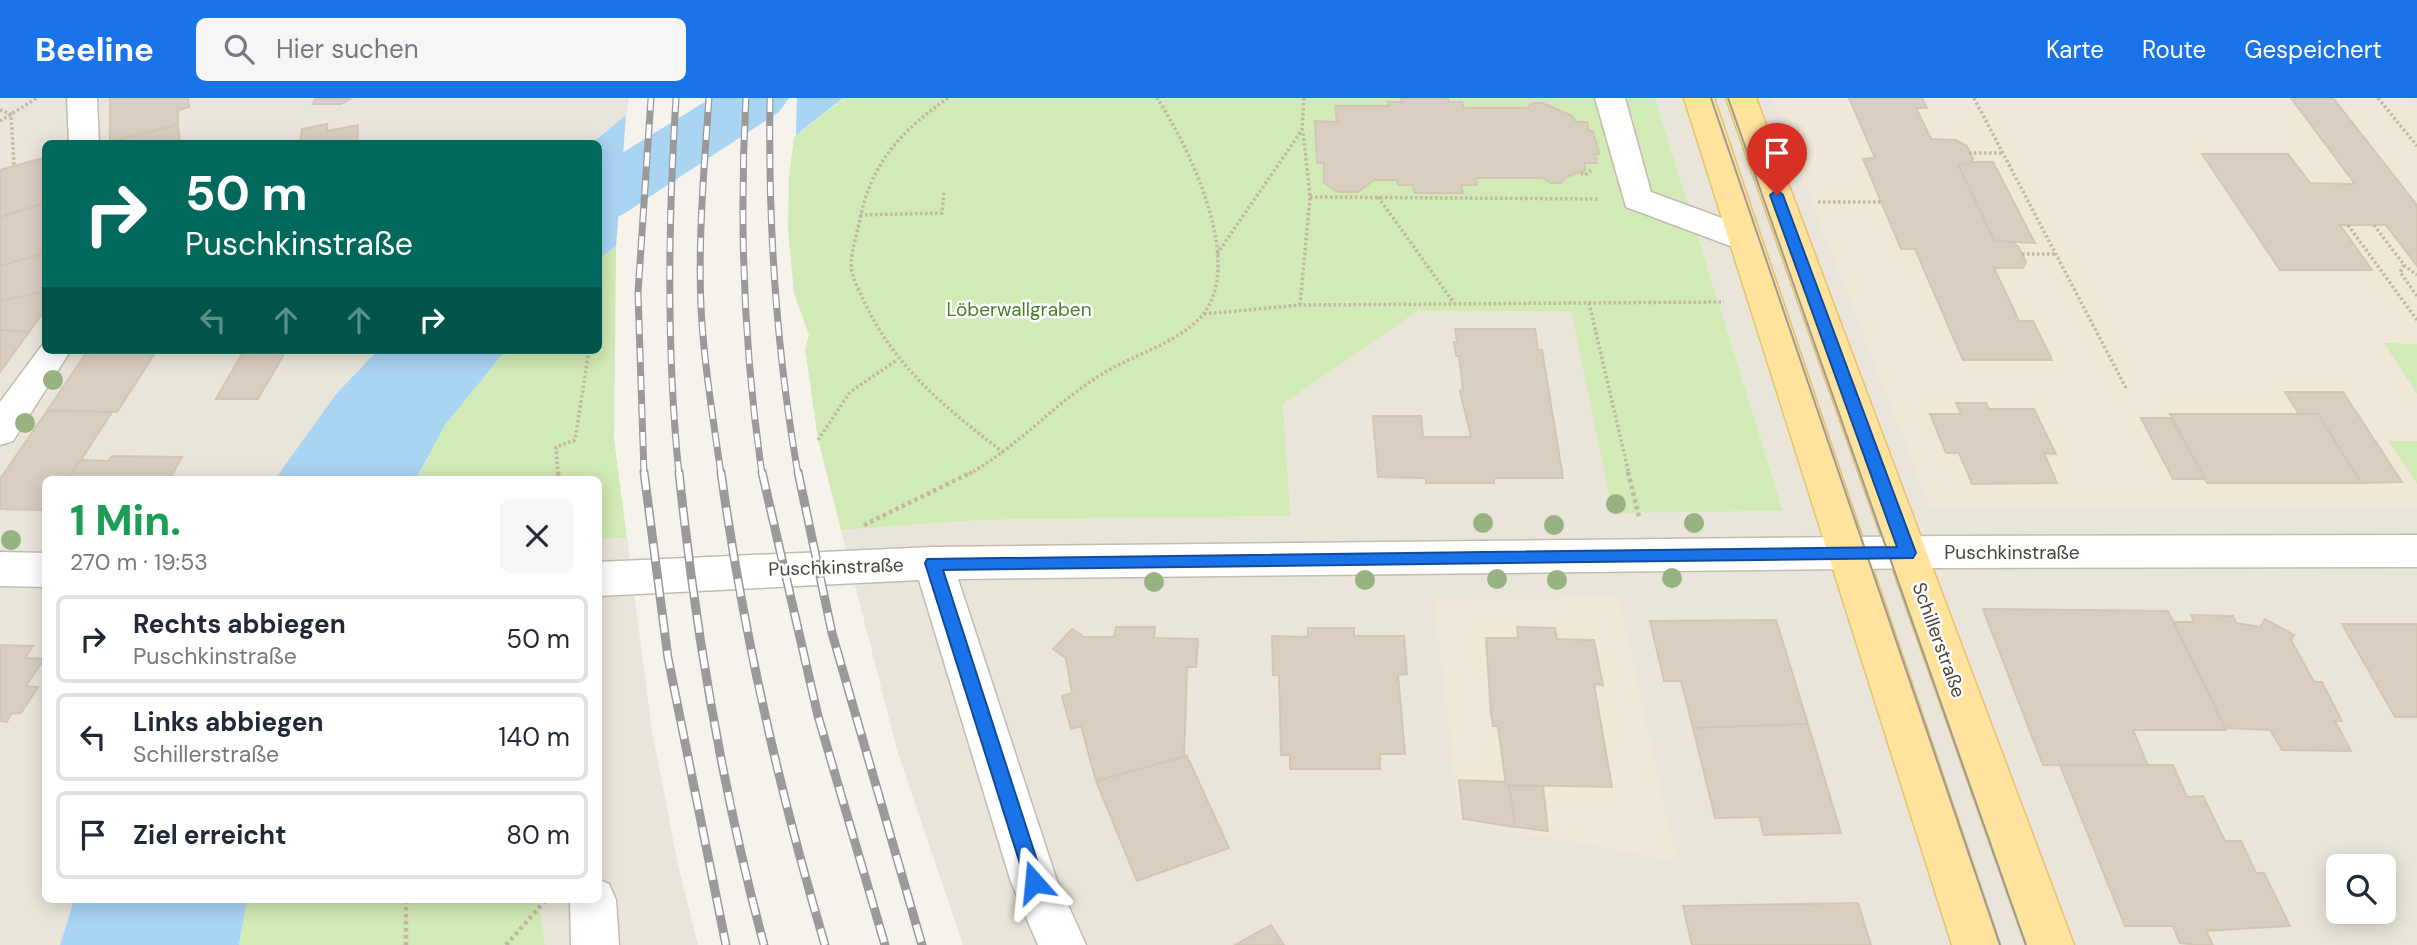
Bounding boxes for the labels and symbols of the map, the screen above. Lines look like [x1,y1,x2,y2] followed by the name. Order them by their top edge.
[1747,123,1807,195] pin
[946,297,1092,322] park label: Löberwallgraben
[1944,540,2080,565] street label: Puschkinstraße
[768,552,904,582] street label: Puschkinstraße
[1907,579,1971,701] street label: Schillerstraße
[997,845,1071,919] position arrow

